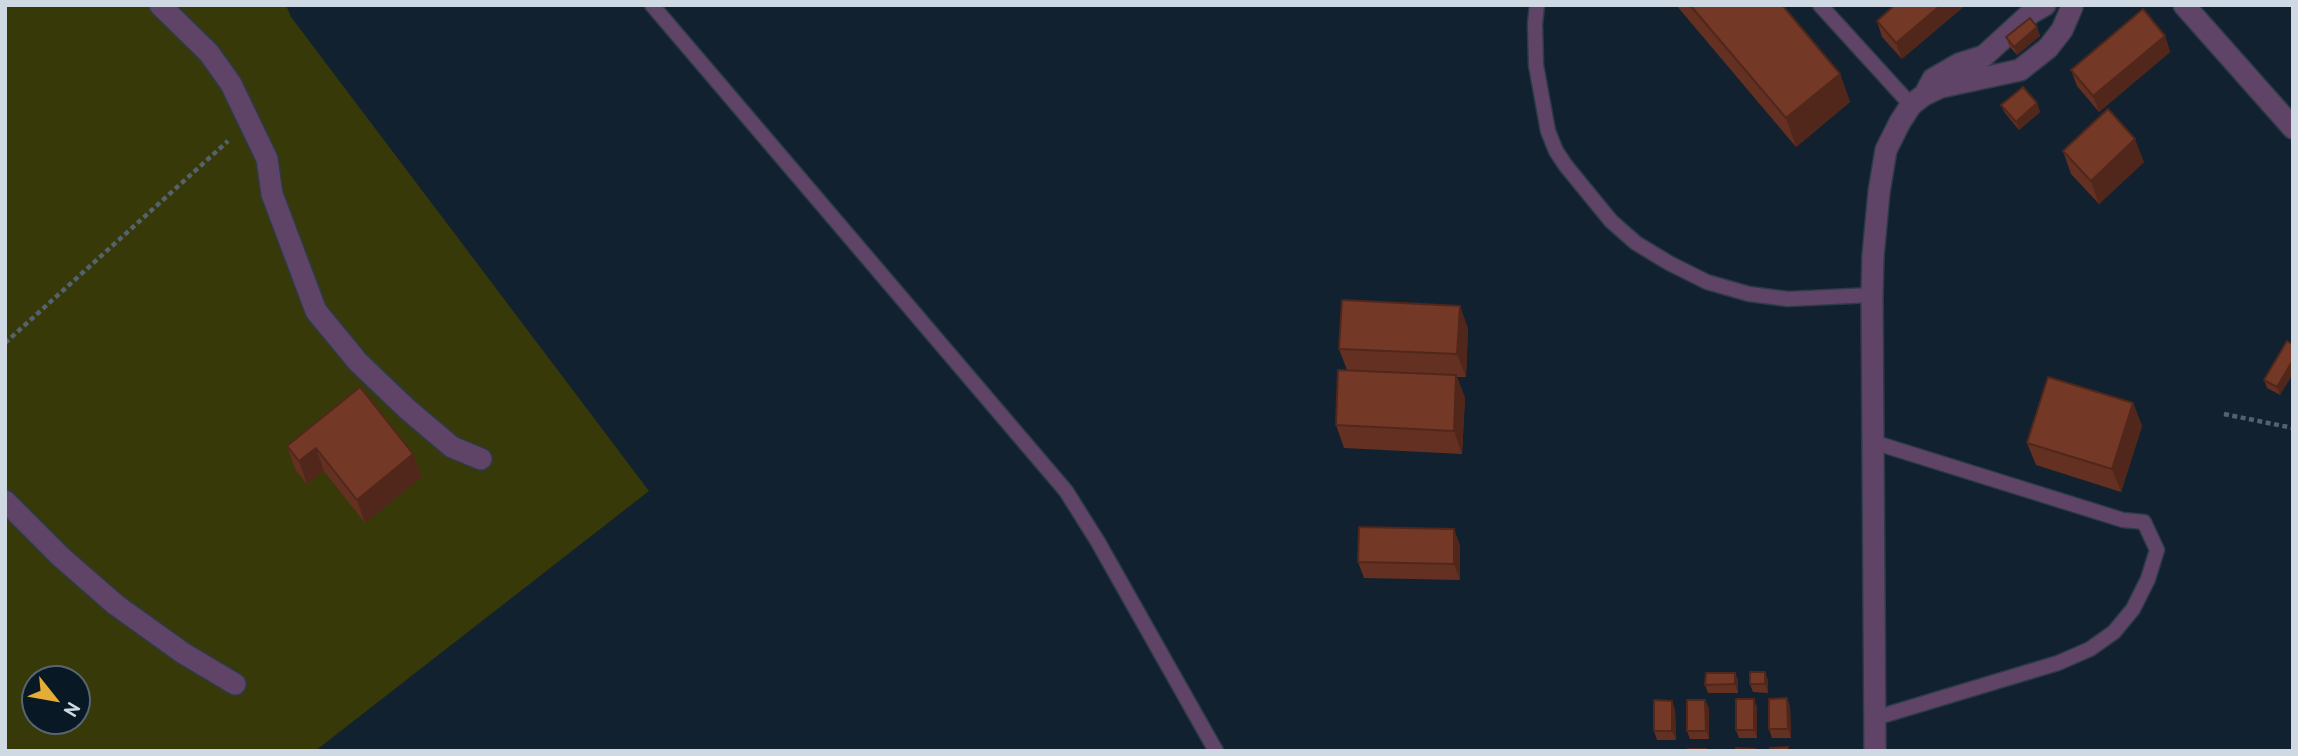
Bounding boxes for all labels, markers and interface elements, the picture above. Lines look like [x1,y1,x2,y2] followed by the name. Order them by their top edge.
[21,665,91,735] north arrow
[59,698,86,721] text: N

